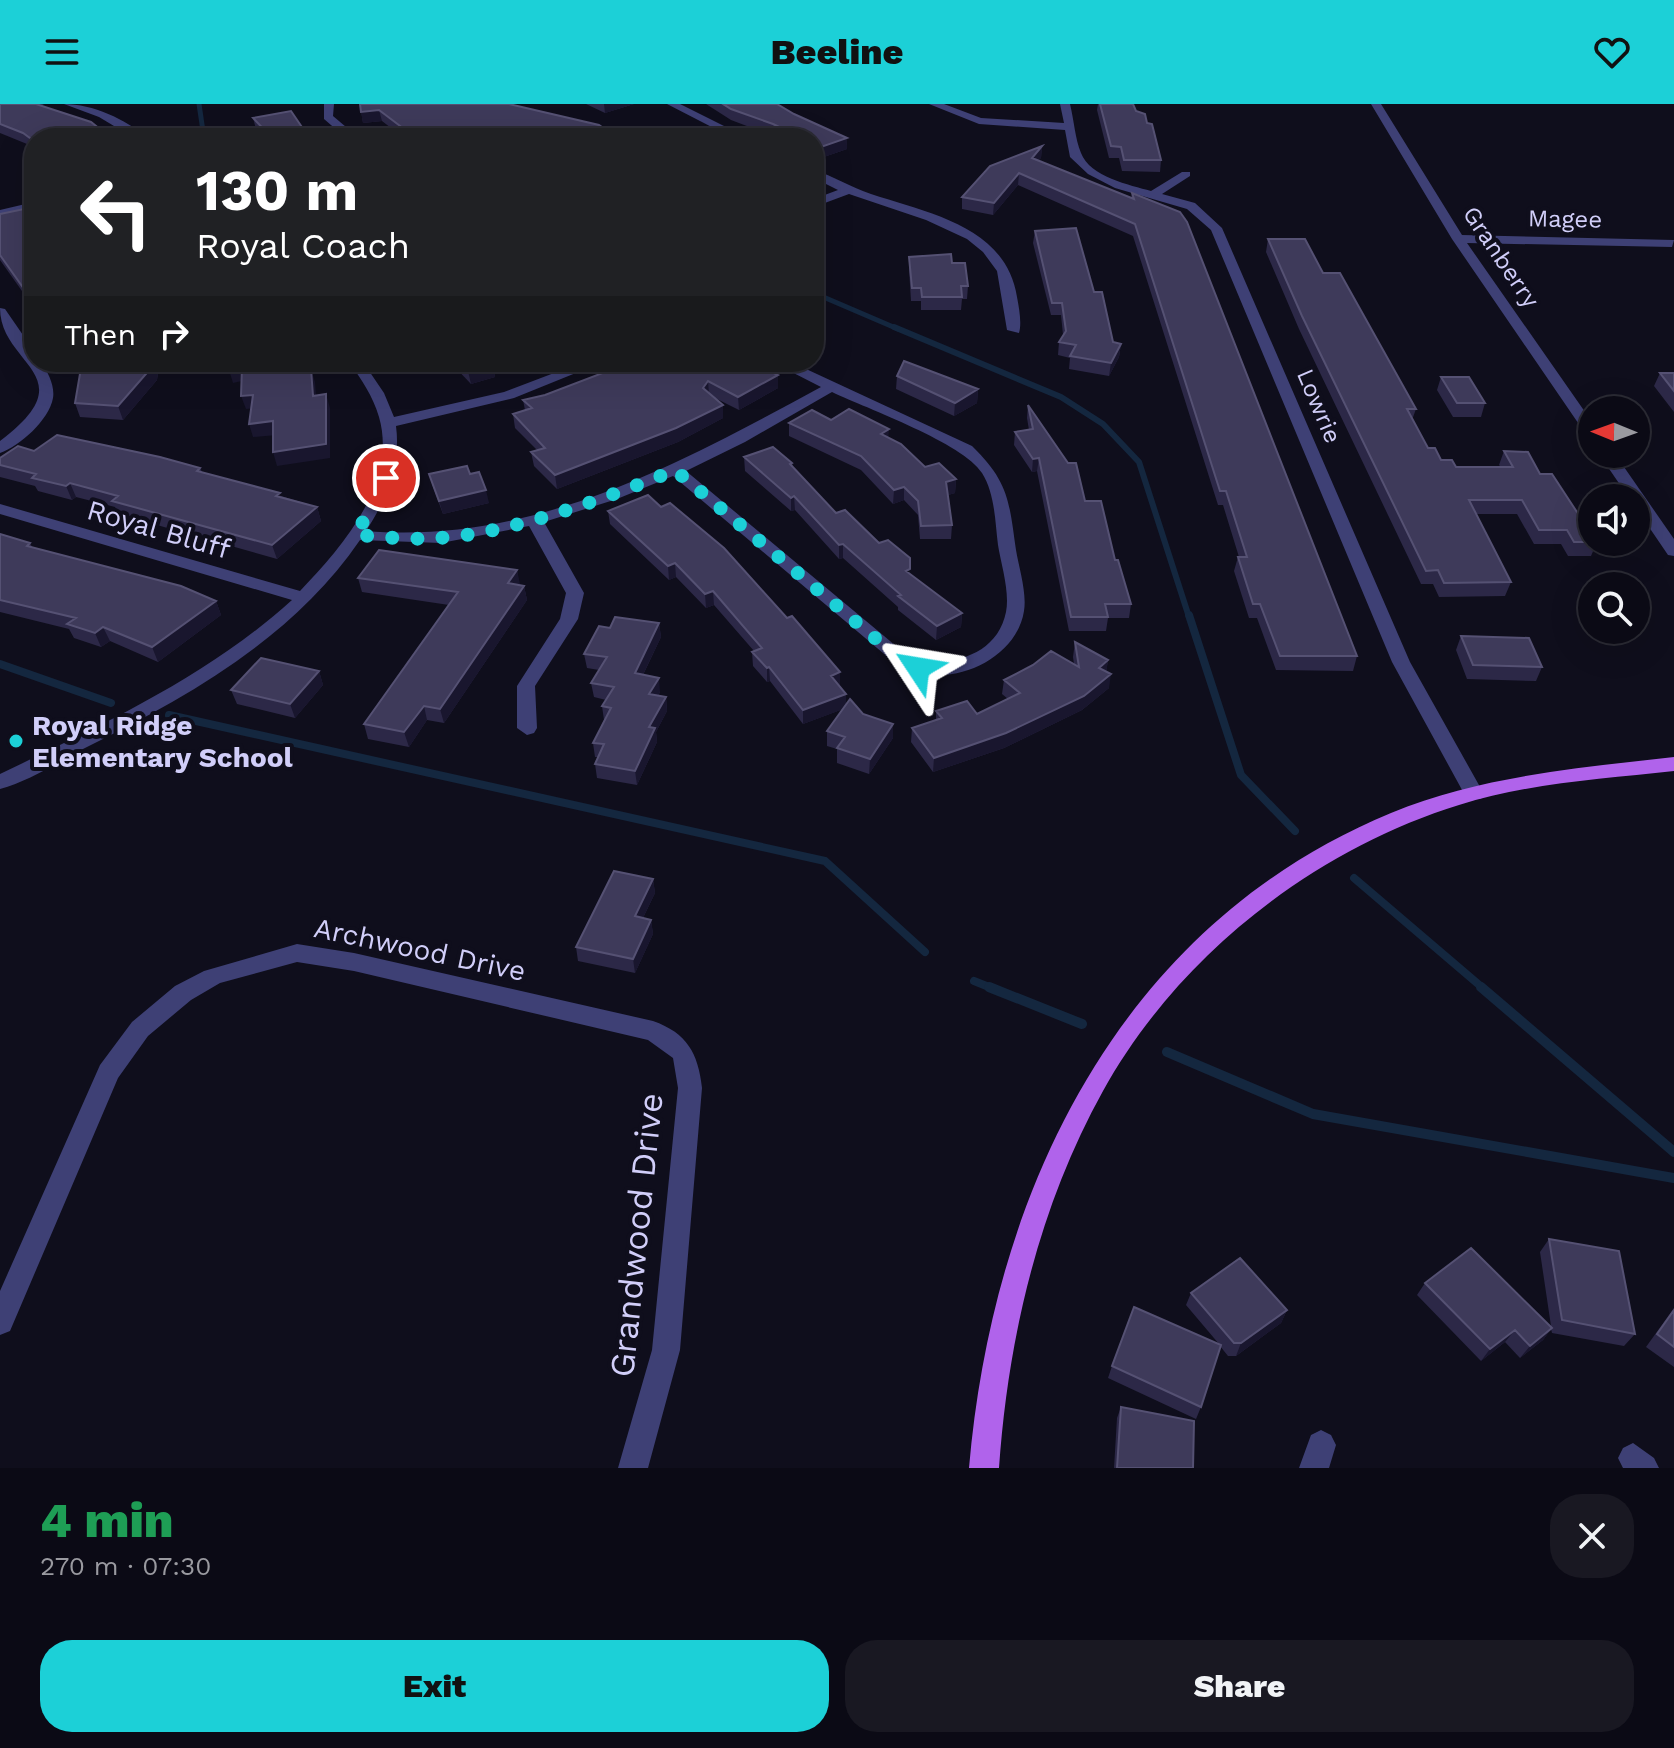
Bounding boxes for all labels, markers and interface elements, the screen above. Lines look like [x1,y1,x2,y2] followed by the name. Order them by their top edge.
[40,30,84,74] icon: menu
[1590,30,1634,74] icon: heart
[771,31,903,73] text: Beeline
[196,158,358,224] text: 130 m
[64,160,168,264] icon: left
[1457,201,1545,313] street label: Granberry
[1528,204,1602,234] street label: Magee
[196,225,410,267] text: Royal Coach
[152,312,196,356] icon: right
[64,317,136,352] text: Then
[1291,365,1347,447] street label: Lowrie
[1578,396,1650,468] north arrow
[1578,396,1650,644] map controls
[352,444,420,512] pin
[364,456,408,500] icon: arrive
[1578,484,1650,556] button: sound
[83,493,234,566] street label: Royal Bluff
[1578,572,1650,644] button: search
[876,626,960,710] position arrow
[32,709,294,774] place label: Royal Ridge Elementary School
[7,732,25,750] marker: Royal Ridge Elementary School
[311,911,529,988] street label: Archwood Drive
[601,1091,671,1379] street label: Grandwood Drive
[40,1492,174,1549] text: 4 min
[1550,1494,1634,1578] button: close
[40,1551,211,1581] text: 270 m · 07:30
[40,1640,829,1732] button: Exit
[845,1640,1634,1732] button: Share

